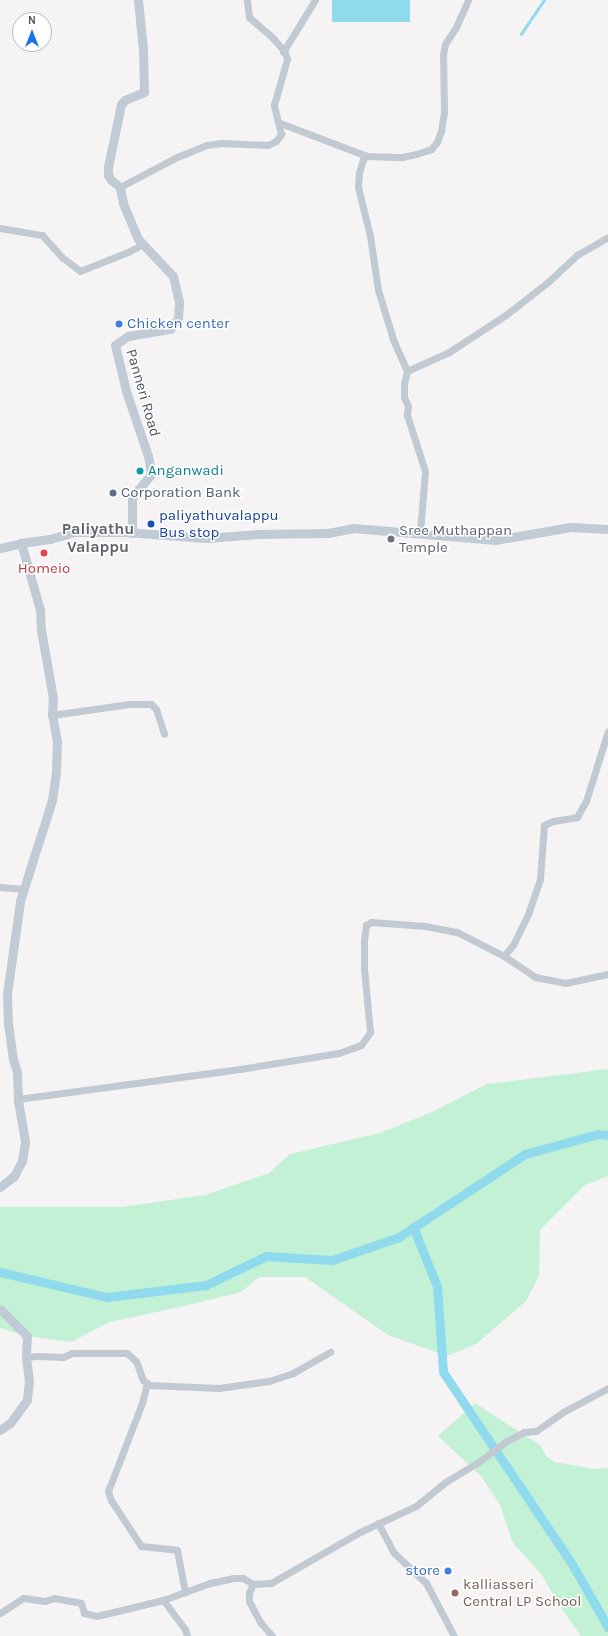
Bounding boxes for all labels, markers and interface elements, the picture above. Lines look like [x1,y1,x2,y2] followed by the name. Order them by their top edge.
[12,12,52,52] north arrow
[28,14,36,27] text: N
[127,315,229,333] place label: Chicken center
[114,319,124,329] marker: Chicken center
[122,347,164,439] street label: Panneri Road
[148,462,224,480] place label: Anganwadi
[135,466,145,476] marker: Anganwadi
[121,484,240,502] place label: Corporation Bank
[108,488,118,498] marker: Corporation Bank
[159,506,279,541] place label: paliyathuvalappu Bus stop
[62,519,134,557] district label: Paliyathu Valappu
[146,519,156,529] marker: paliyathuvalappu Bus stop
[399,521,512,556] place label: Sree Muthappan Temple
[386,534,396,544] marker: Sree Muthappan Temple
[38,547,50,559] marker: Homeio
[18,560,70,578] place label: Homeio
[405,1562,440,1580] place label: store
[443,1566,453,1576] marker: store
[463,1575,581,1610] place label: kalliasseri Central LP School
[450,1588,460,1598] marker: kalliasseri Central LP School

